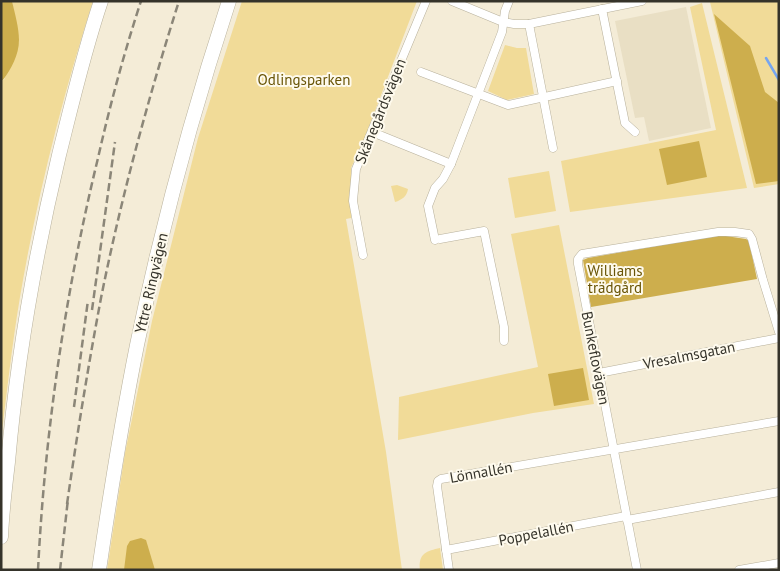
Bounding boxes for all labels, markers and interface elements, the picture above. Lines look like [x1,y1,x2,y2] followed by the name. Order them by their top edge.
[350,56,410,166] street label: Skånegårdsvägen
[258,70,350,89] park label: Odlingsparken
[130,231,172,335] street label: Yttre Ringvägen
[587,261,643,297] park label: Williams trädgård
[578,310,614,406] street label: Bunkeflovägen
[640,337,737,373] street label: Vresalmsgatan
[448,457,514,487] street label: Lönnallén
[497,516,575,550] street label: Poppelallén

